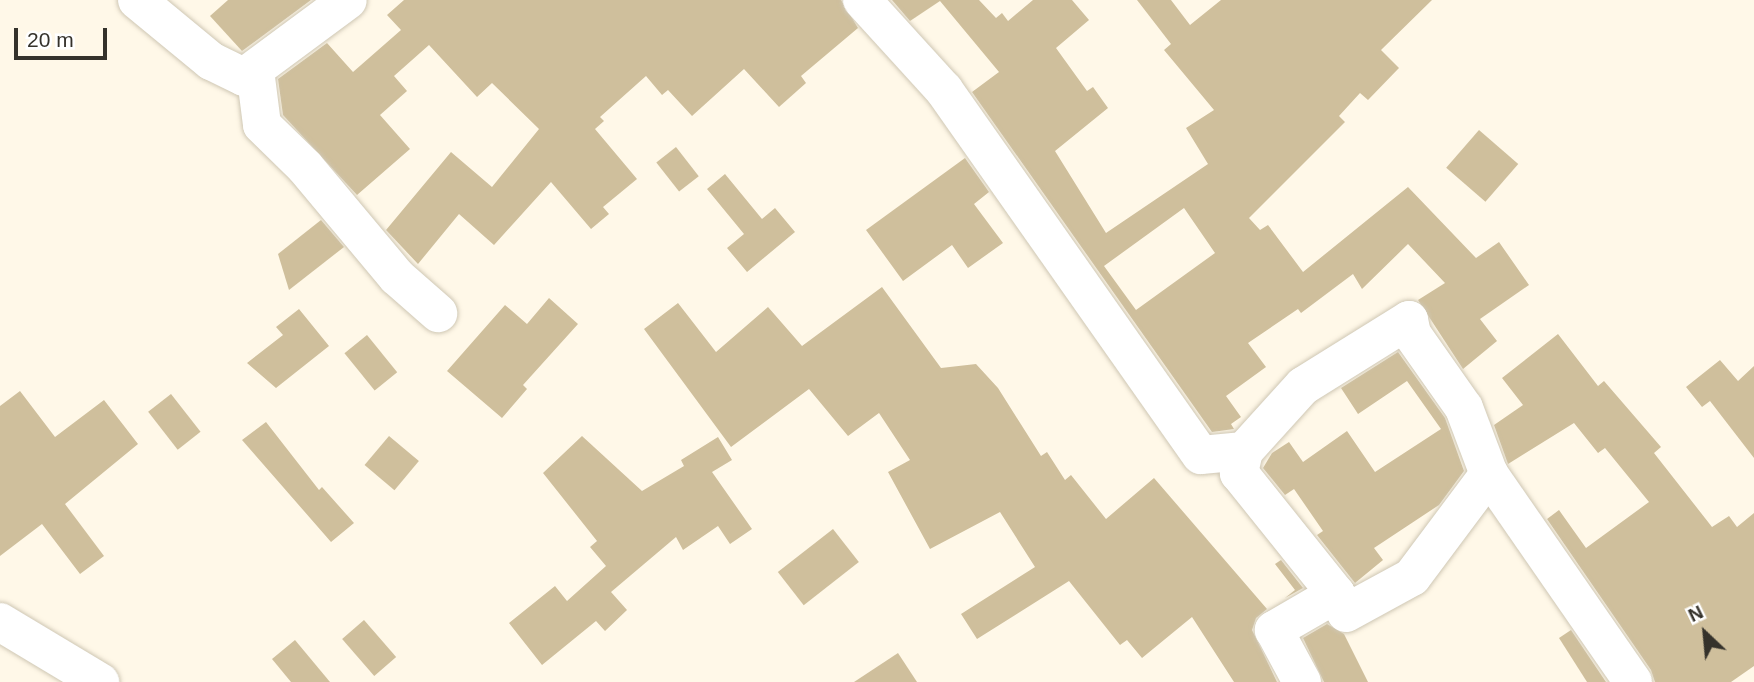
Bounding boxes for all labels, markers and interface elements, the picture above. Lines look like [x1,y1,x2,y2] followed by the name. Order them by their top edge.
[18,14,110,58] scale bar
[27,28,74,51] text: 20 m
[1670,598,1740,668] north arrow
[1685,601,1706,626] text: N

